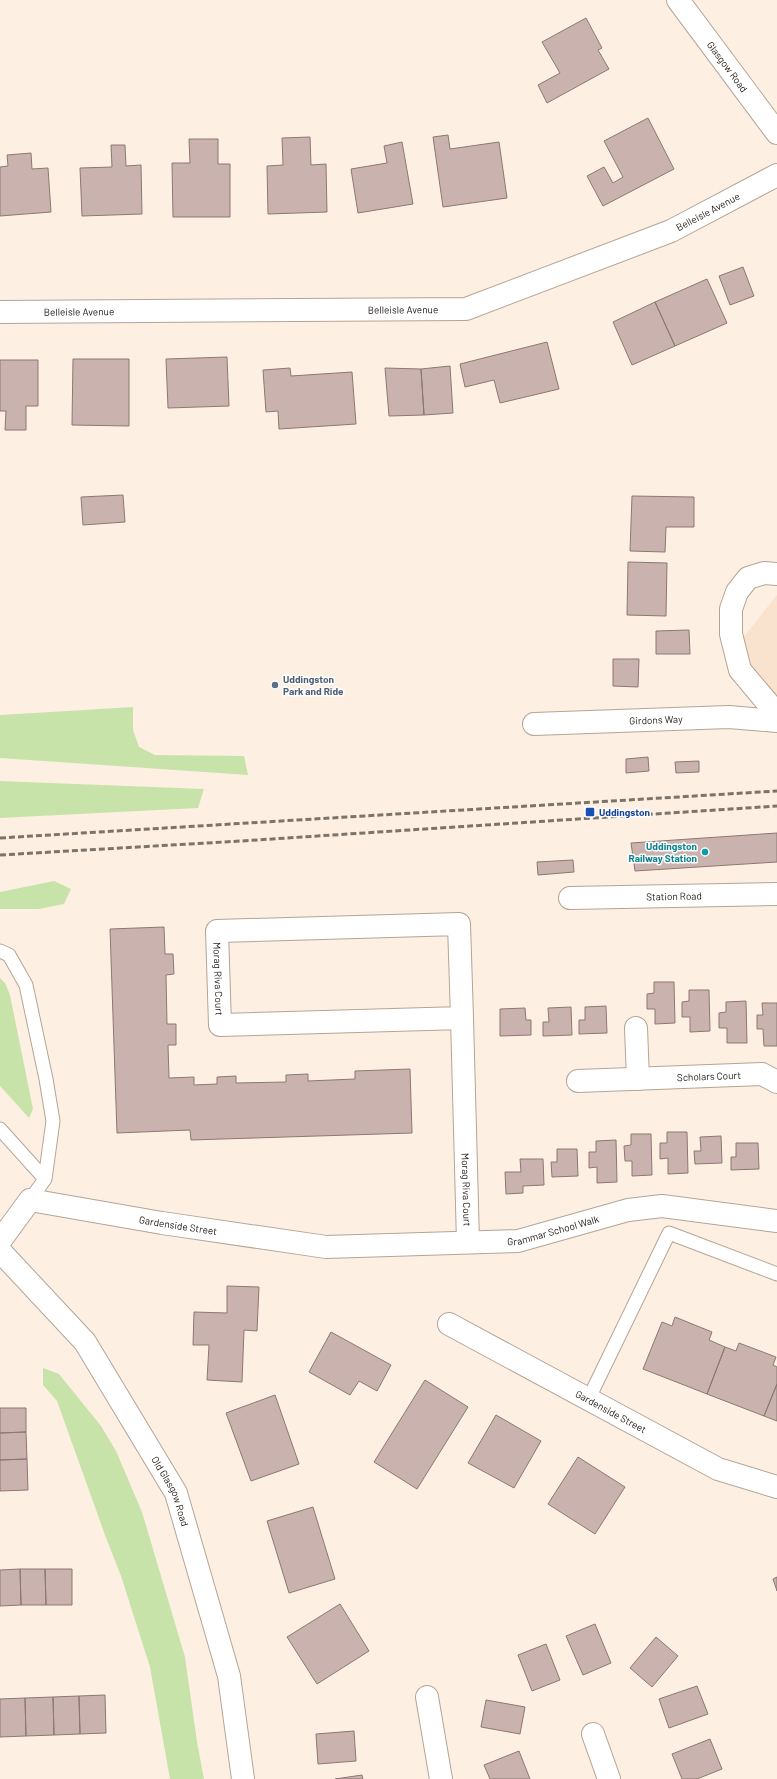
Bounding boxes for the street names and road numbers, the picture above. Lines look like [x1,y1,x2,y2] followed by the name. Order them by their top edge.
[705,39,750,94] street label: Glasgow Road
[674,190,742,233] street label: Belleisle Avenue
[368,303,438,316] street label: Belleisle Avenue
[44,305,114,318] street label: Belleisle Avenue
[629,713,683,727] street label: Girdons Way
[646,889,702,903] street label: Station Road
[211,942,226,1016] street label: Morag Riva Court
[677,1069,741,1083] street label: Scholars Court
[460,1153,474,1227] street label: Morag Riva Court
[138,1213,218,1237] street label: Gardenside Street
[507,1213,600,1247] street label: Grammar School Walk
[574,1387,649,1435] street label: Gardenside Street
[149,1454,191,1528] street label: Old Glasgow Road

